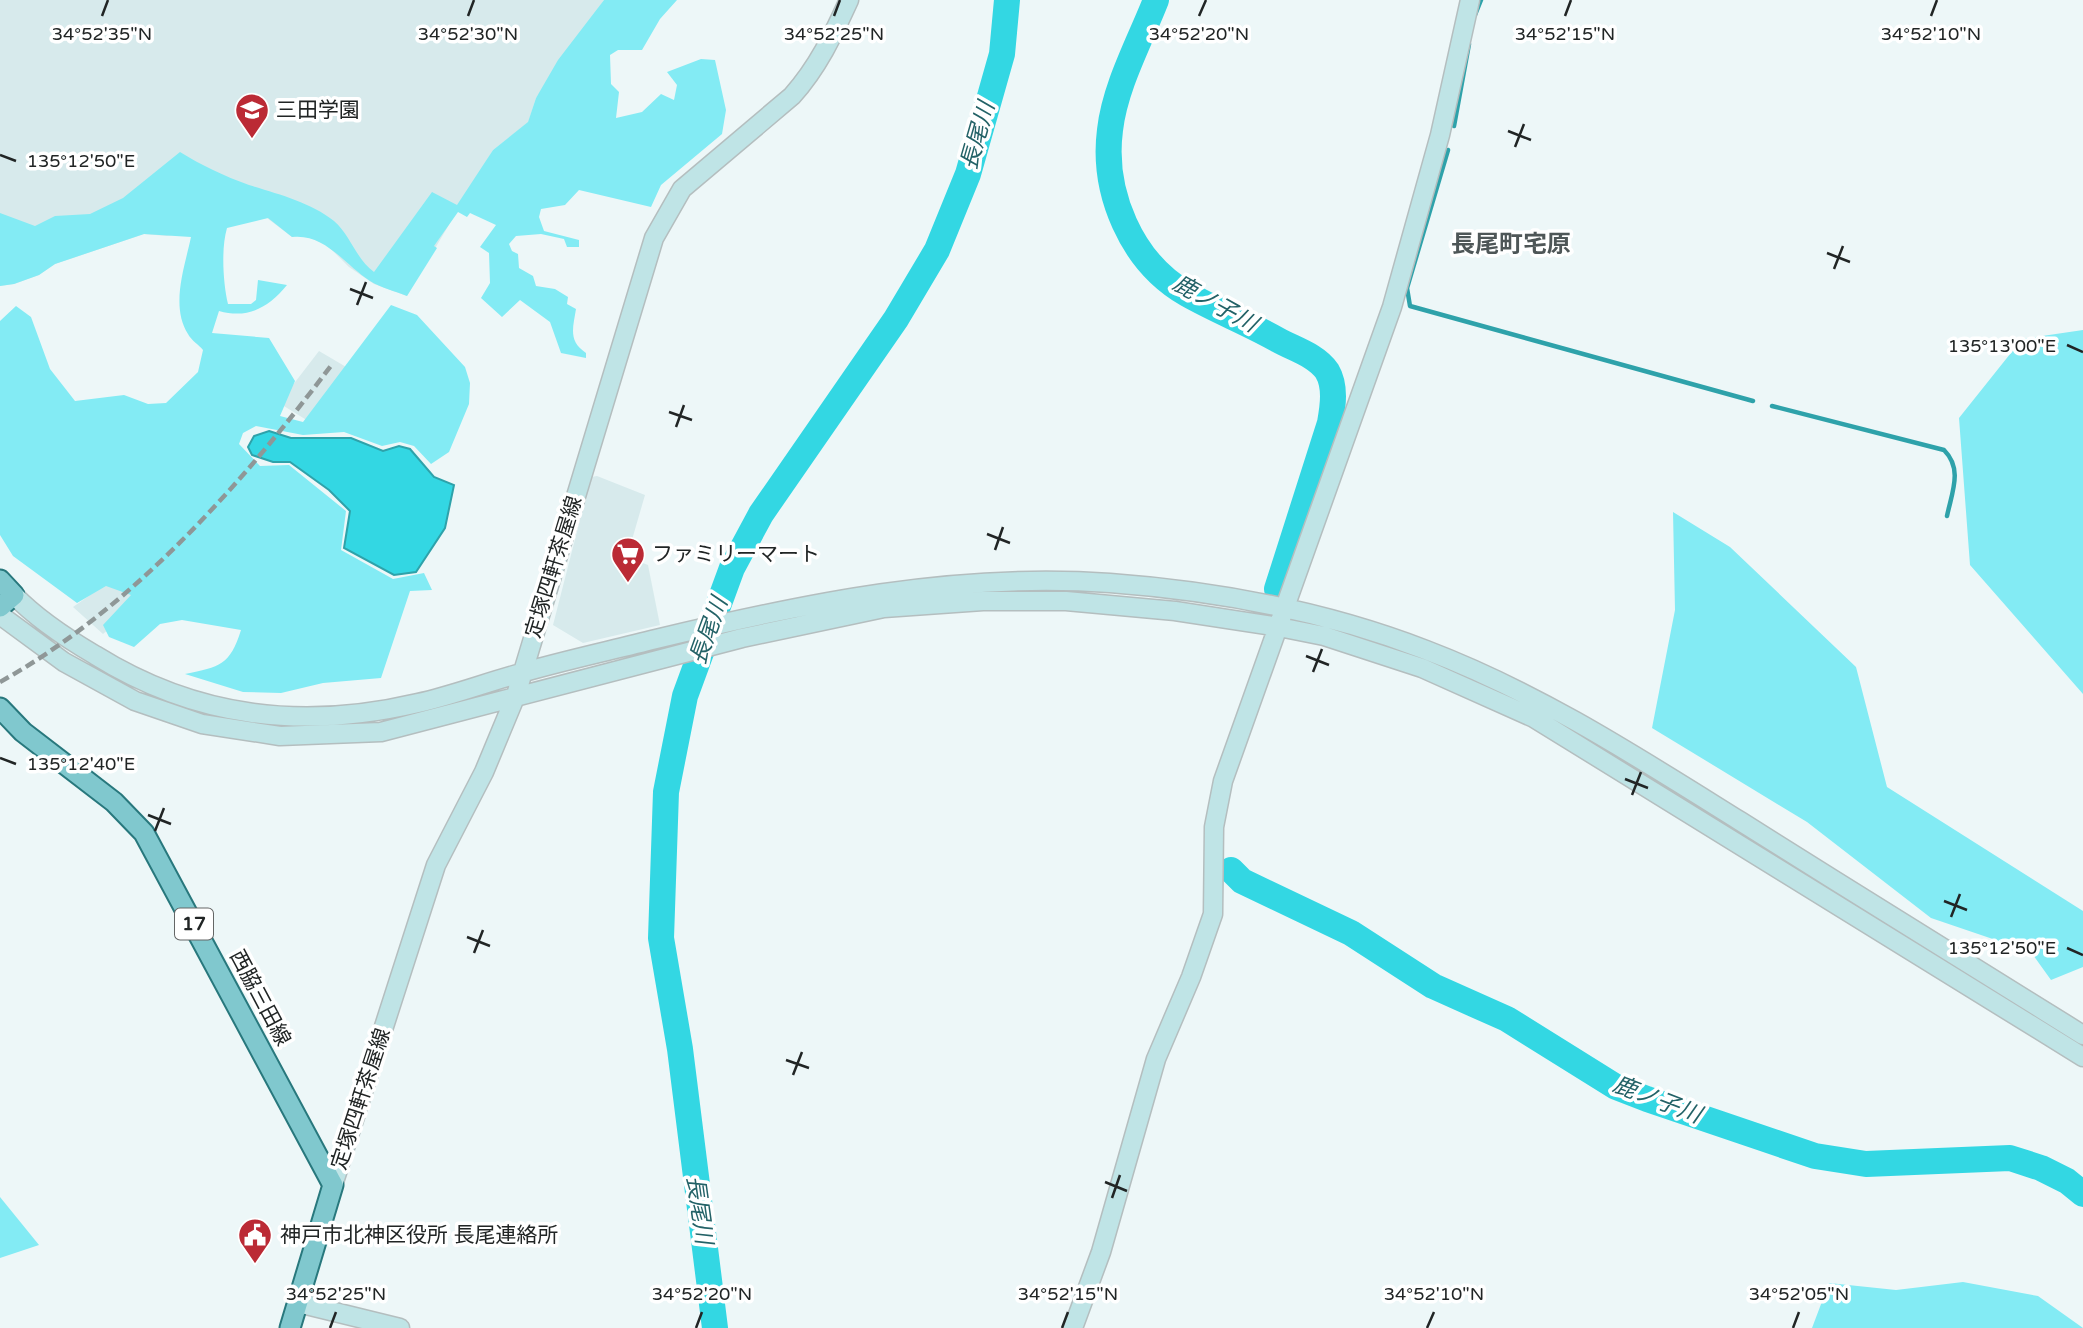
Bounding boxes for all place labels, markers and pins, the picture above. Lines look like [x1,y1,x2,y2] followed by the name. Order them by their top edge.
[233,91,271,140] school or university icon: 三田学園
[276,98,360,123] place label: 三田学園
[609,535,647,584] supermarket icon: ファミリーマート
[652,542,820,567] place label: ファミリーマート
[236,1216,274,1265] public building icon: 神戸市北神区役所 長尾連絡所
[280,1223,558,1248] place label: 神戸市北神区役所 長尾連絡所

